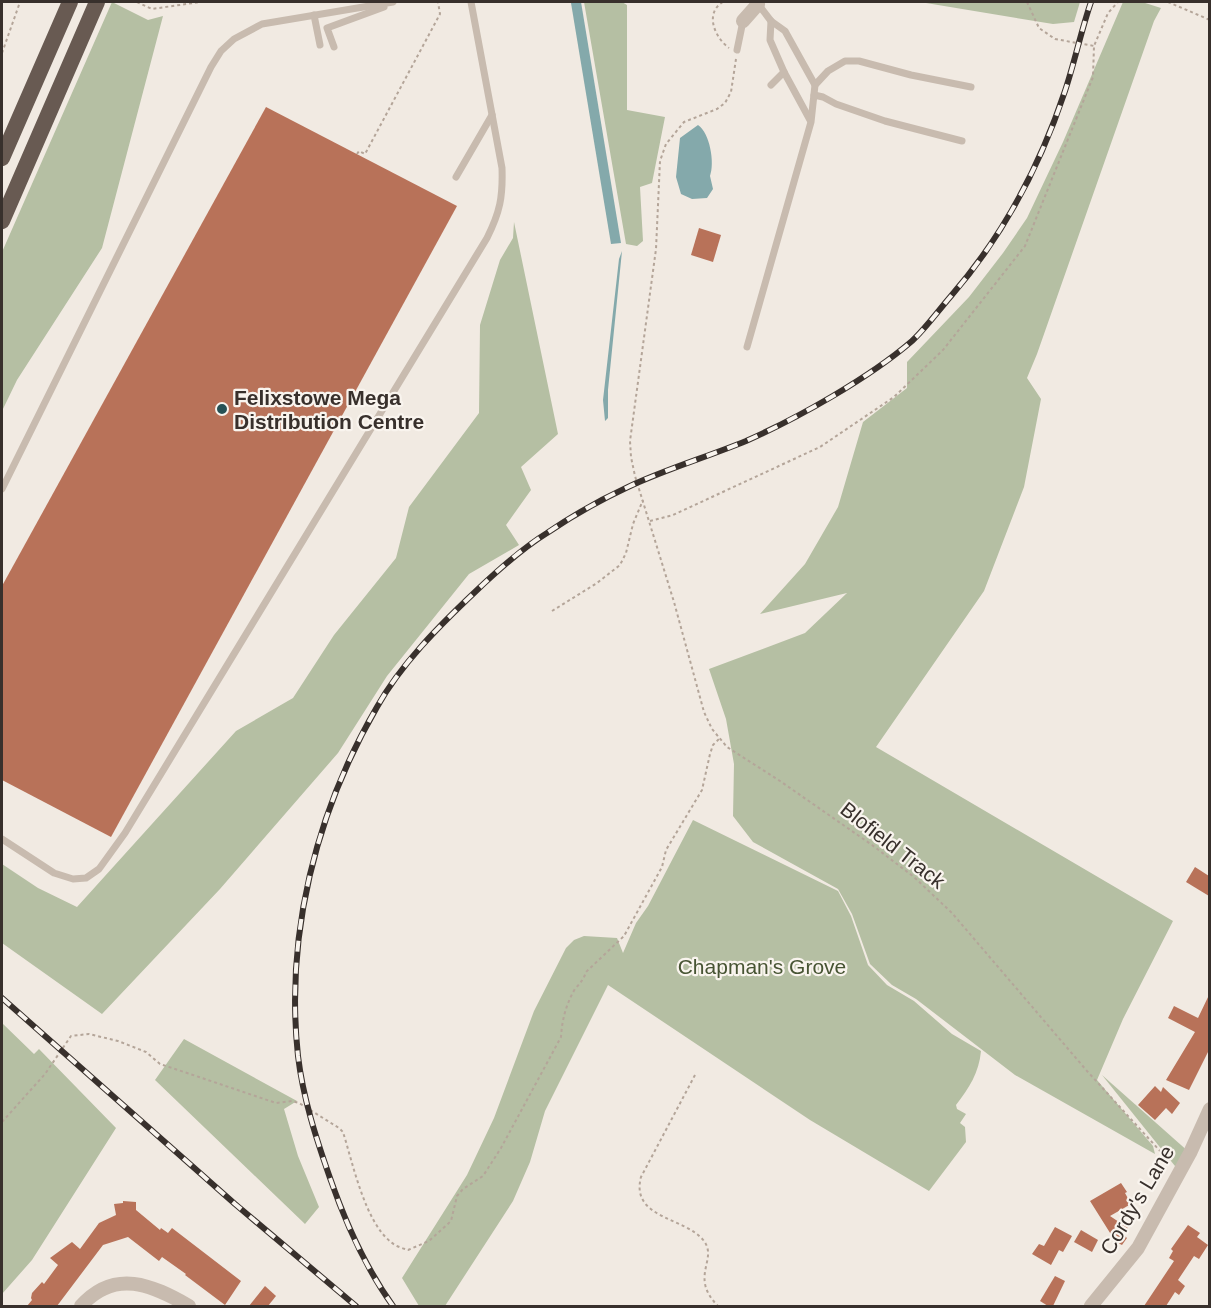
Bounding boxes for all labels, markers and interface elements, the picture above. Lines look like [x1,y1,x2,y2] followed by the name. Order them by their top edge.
[234,386,424,433] place label: Felixstowe Mega Distribution Centre
[215,402,229,416] marker: Felixstowe Mega Distribution Centre
[836,797,950,893] street label: Blofield Track
[678,955,846,978] park label: Chapman's Grove
[1095,1141,1179,1259] street label: Cordy's Lane

